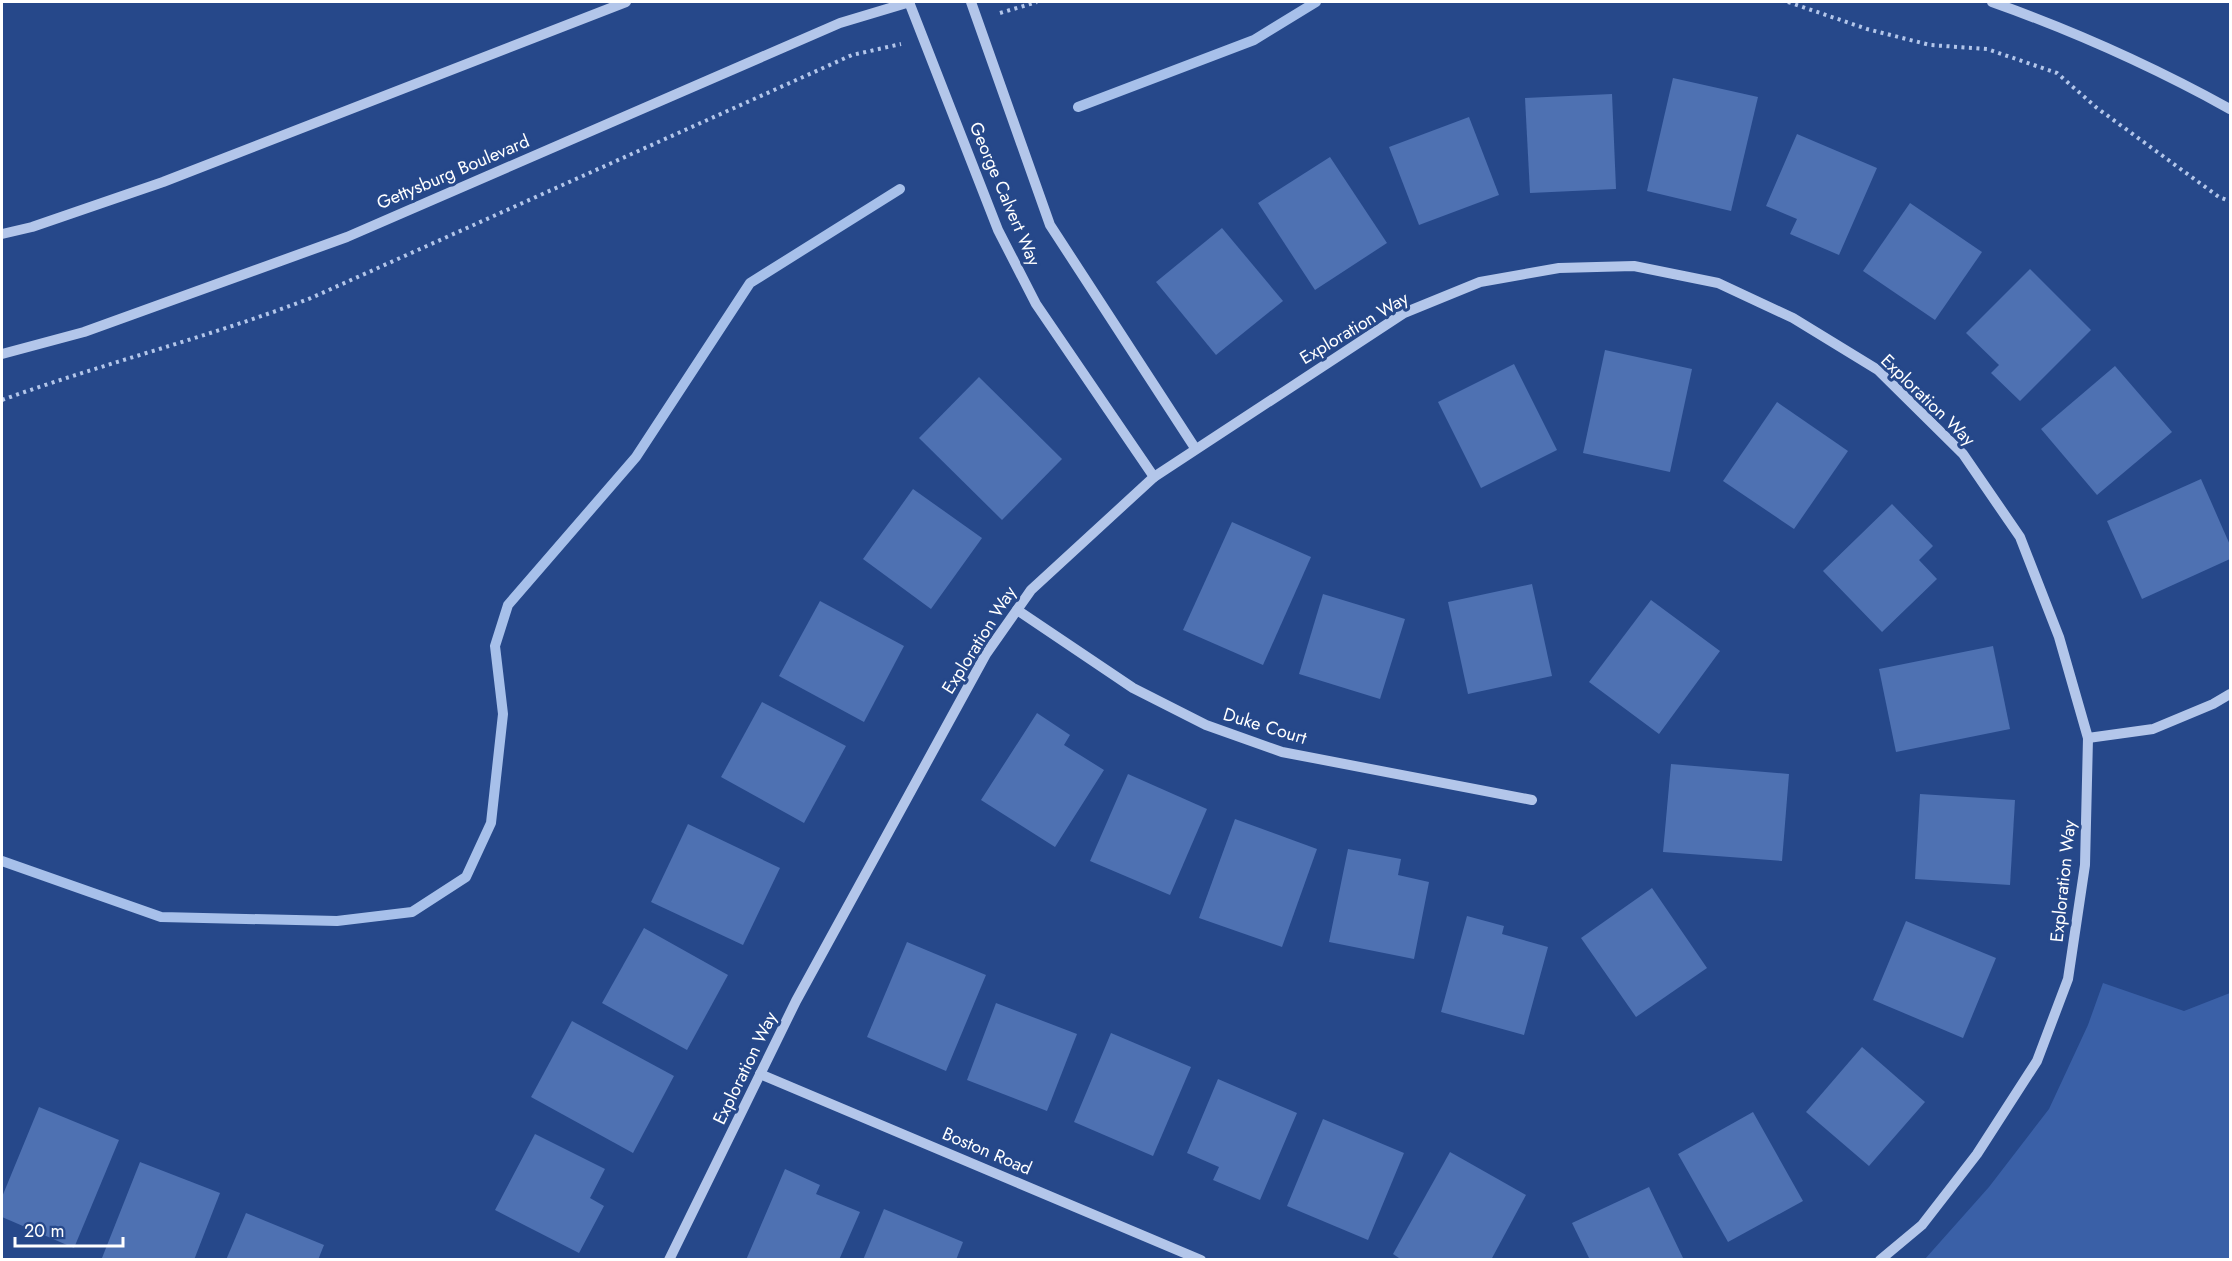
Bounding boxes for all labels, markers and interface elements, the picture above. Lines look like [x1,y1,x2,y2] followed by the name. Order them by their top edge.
[963,118,1047,270] street label: George Calvert Way
[373,128,533,216] street label: Gettysburg Boulevard
[1295,285,1413,371] street label: Exploration Way
[1875,348,1981,452] street label: Exploration Way
[935,581,1023,699] street label: Exploration Way
[1220,701,1311,751] street label: Duke Court
[2044,819,2082,943] street label: Exploration Way
[706,1007,784,1129] street label: Exploration Way
[938,1120,1036,1182] street label: Boston Road
[15,1210,123,1248] scale bar
[24,1218,64,1244] text: 20 m

